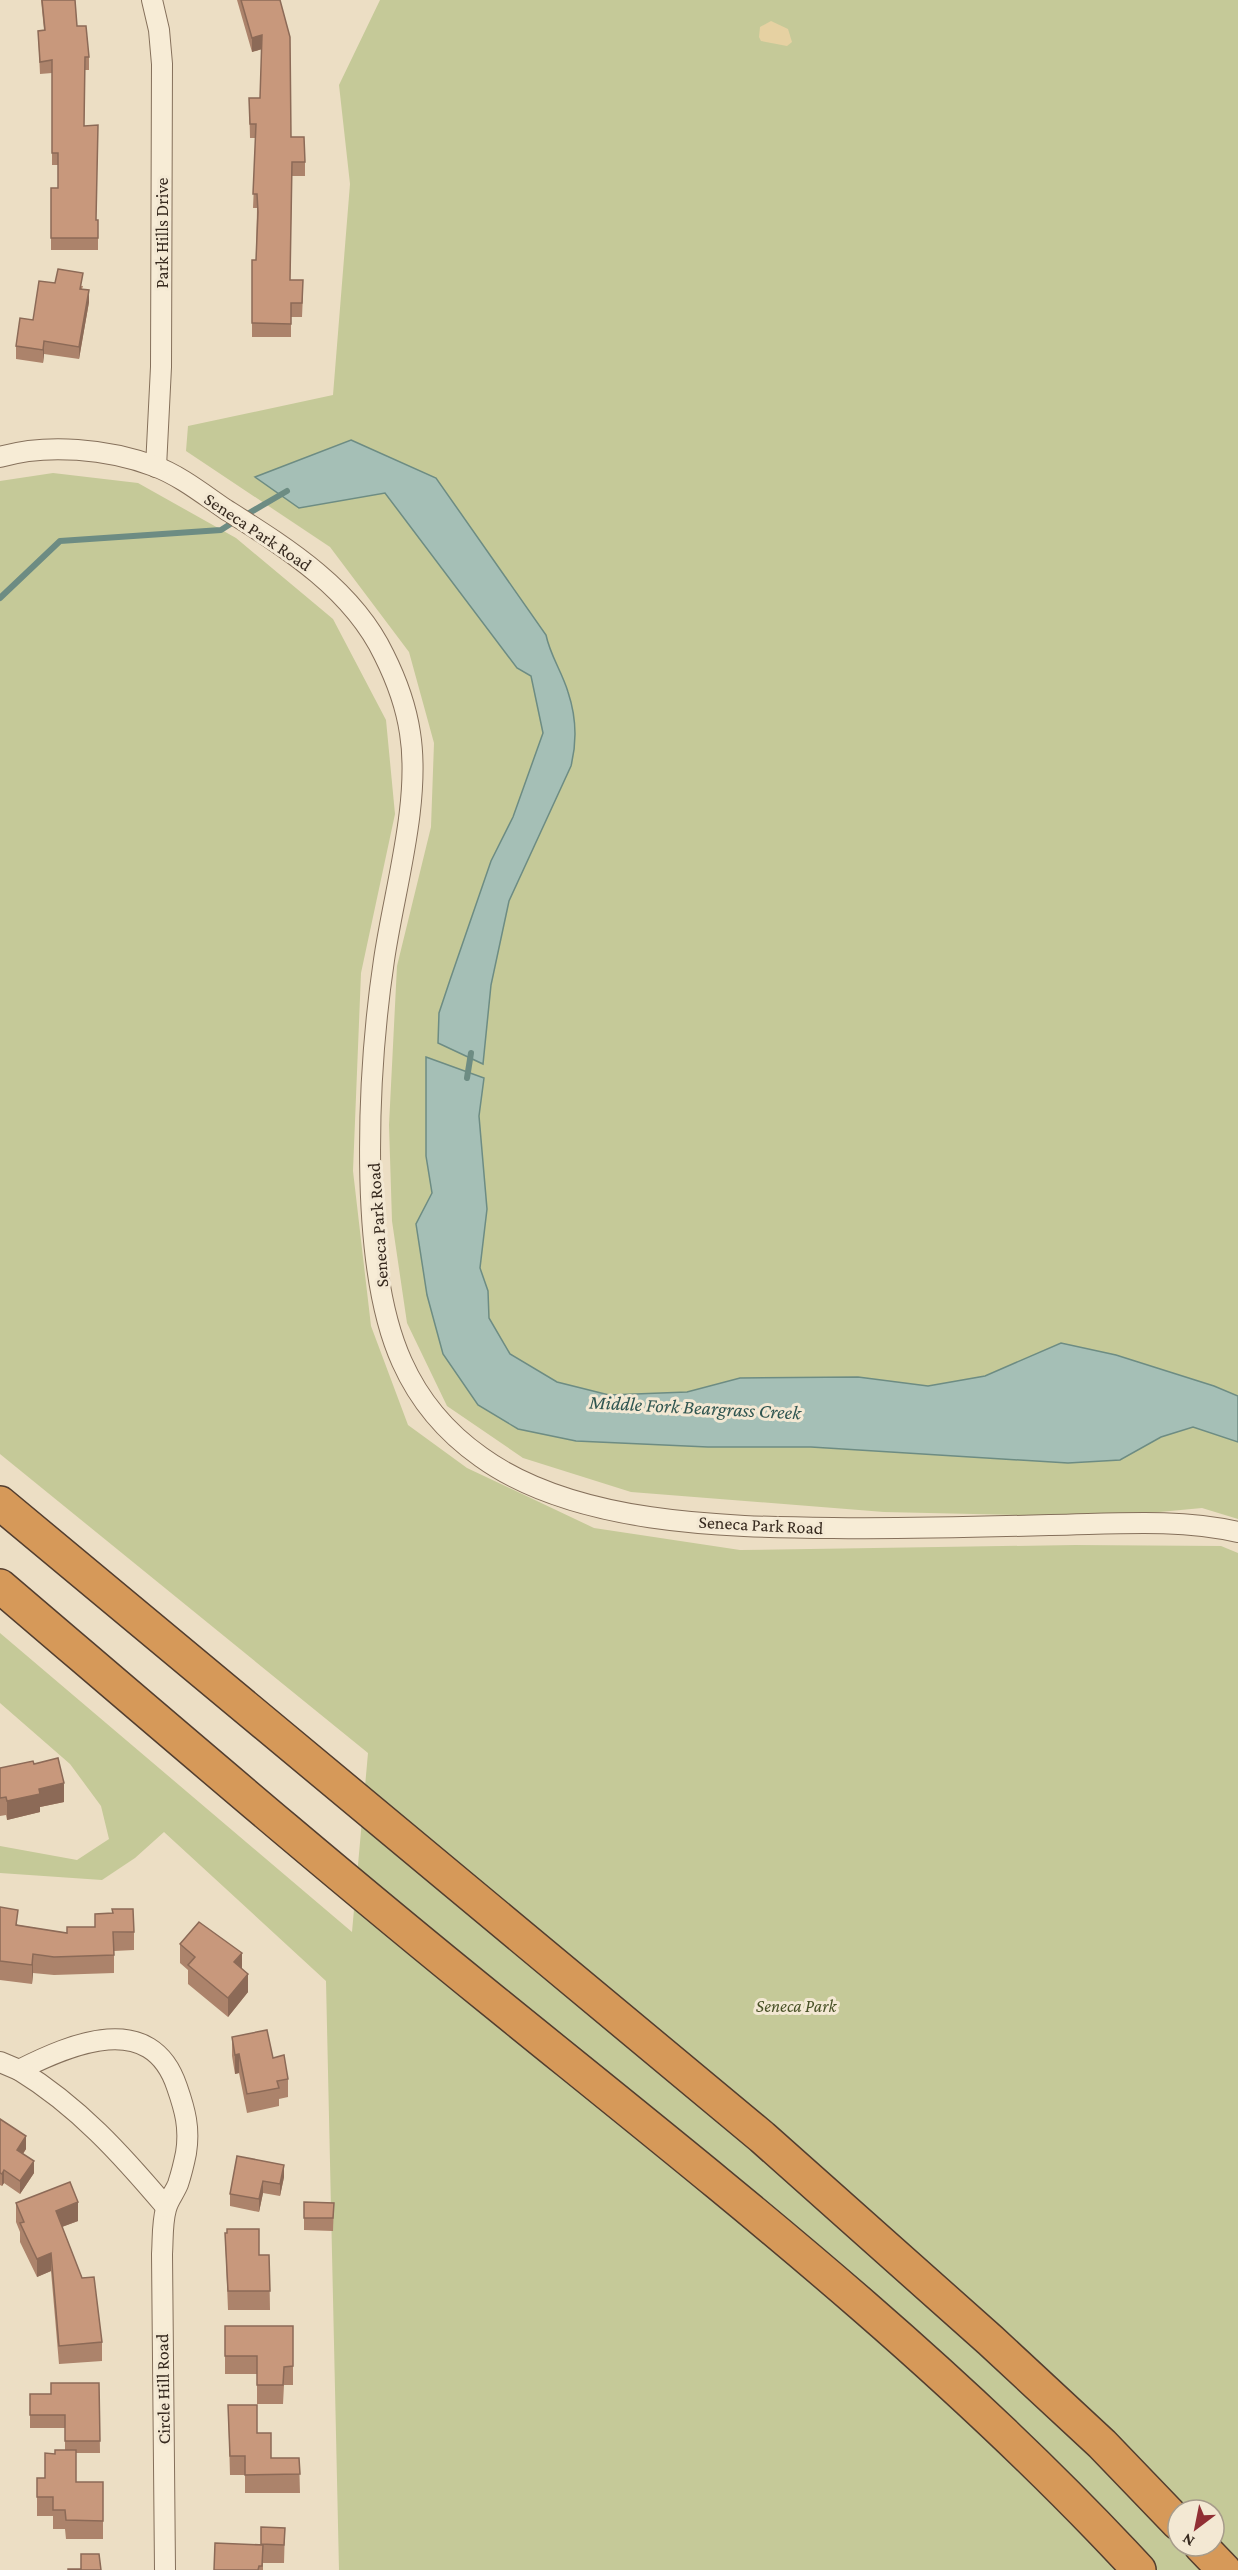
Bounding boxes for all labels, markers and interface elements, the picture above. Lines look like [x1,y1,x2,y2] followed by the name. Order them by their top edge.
[152,177,172,288] street label: Park Hills Drive
[201,489,316,576] street label: Seneca Park Road
[364,1161,392,1288] street label: Seneca Park Road
[587,1390,803,1425] water label: Middle Fork Beargrass Creek
[698,1512,824,1538] street label: Seneca Park Road
[756,1996,837,2016] park label: Seneca Park
[152,2333,174,2444] street label: Circle Hill Road
[1166,2498,1226,2558] north arrow
[1179,2530,1197,2550] text: N

